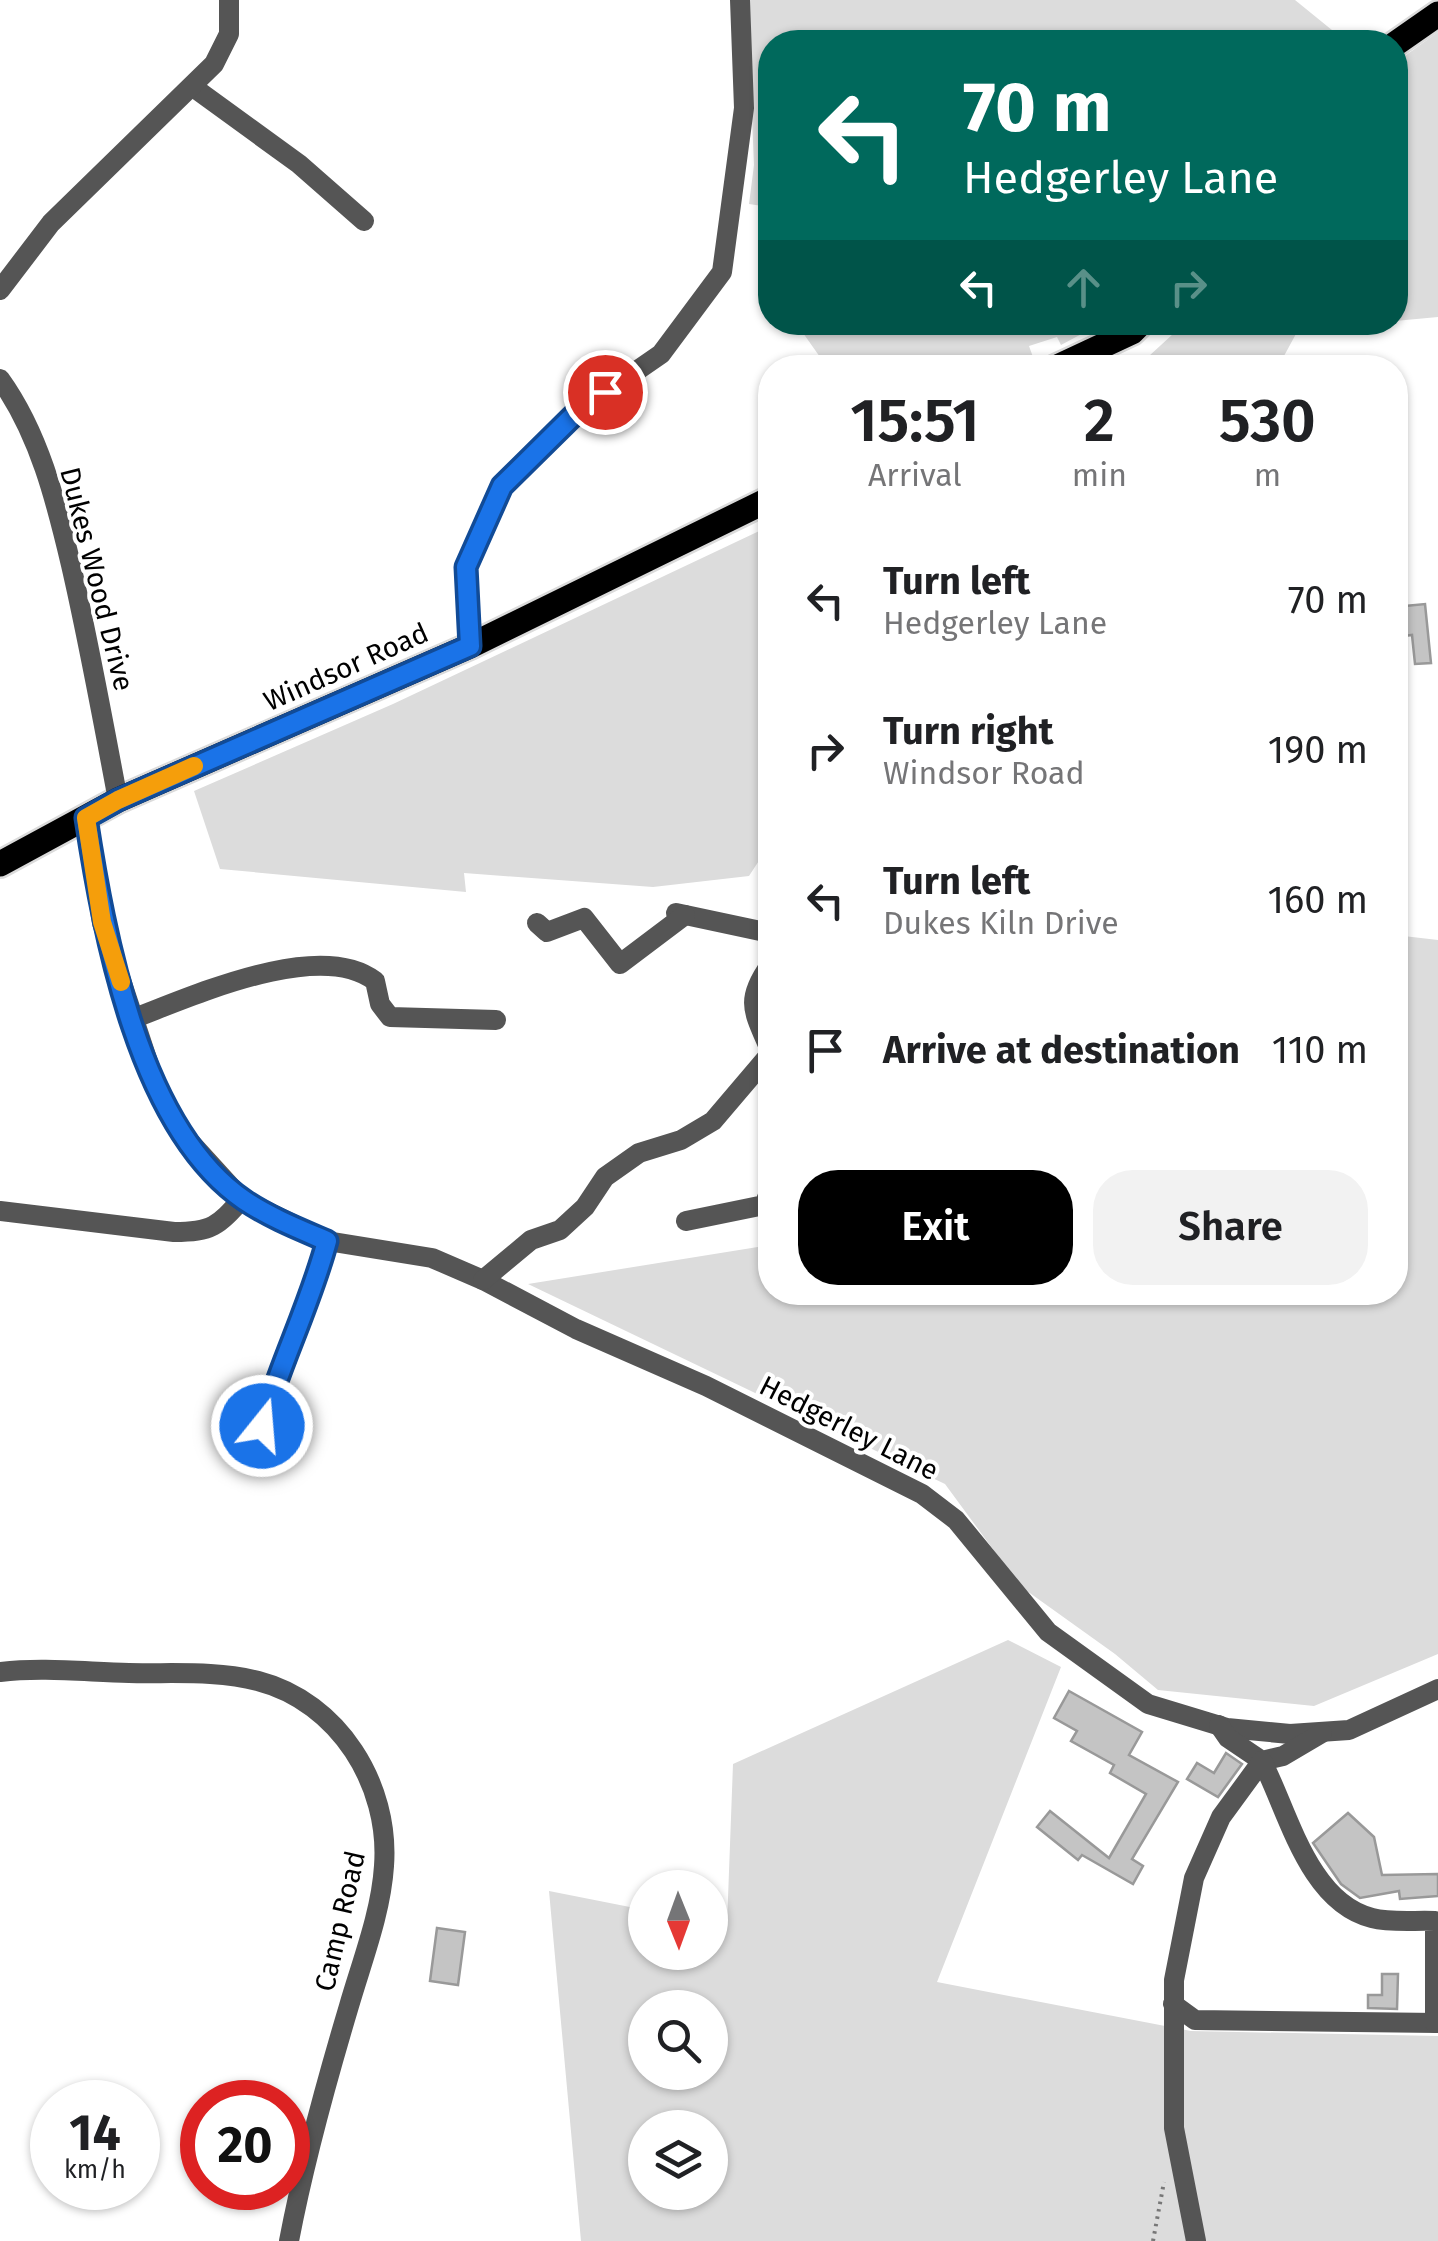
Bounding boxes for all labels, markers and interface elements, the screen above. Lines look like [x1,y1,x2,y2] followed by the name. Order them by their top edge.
[963,66,1112,150] text: 70 m
[798,70,928,200] icon: left
[963,151,1278,205] text: Hedgerley Lane
[951,260,1006,315] icon: left
[1056,260,1111,315] icon: ahead
[1161,260,1216,315] icon: right
[563,350,648,435] pin
[578,365,633,420] icon: arrive
[850,385,980,457] text: 15:51
[1084,385,1115,457] text: 2
[1219,385,1316,457] text: 530
[868,456,962,494] text: Arrival
[1072,456,1127,494] text: min
[1254,456,1281,494] text: m
[53,464,141,694] street label: Dukes Wood Drive
[883,558,1030,604] text: Turn left
[798,573,853,628] icon: left
[1288,577,1368,623] text: 70 m
[883,604,1107,642] text: Hedgerley Lane
[259,616,433,718] street label: Windsor Road
[883,708,1053,754] text: Turn right
[798,723,853,778] icon: right
[1268,727,1368,773] text: 190 m
[883,754,1085,792] text: Windsor Road
[883,858,1030,904] text: Turn left
[798,873,853,928] icon: left
[1267,877,1368,923] text: 160 m
[883,904,1119,942] text: Dukes Kiln Drive
[798,1023,853,1078] icon: arrive
[883,1027,1240,1073] text: Arrive at destination
[1272,1027,1368,1073] text: 110 m
[798,1170,1073,1285] button: Exit
[1093,1170,1368,1285] button: Share
[754,1369,944,1487] street label: Hedgerley Lane
[210,1374,314,1478] position arrow
[308,1847,372,1995] street label: Camp Road
[628,1870,728,1970] north arrow
[628,1870,728,2210] map controls
[628,1990,728,2090] button: search
[180,2080,310,2210] speed limit sign: 20
[69,2103,121,2163] text: 14
[628,2110,728,2210] button: layers
[64,2155,126,2185] text: km/h

